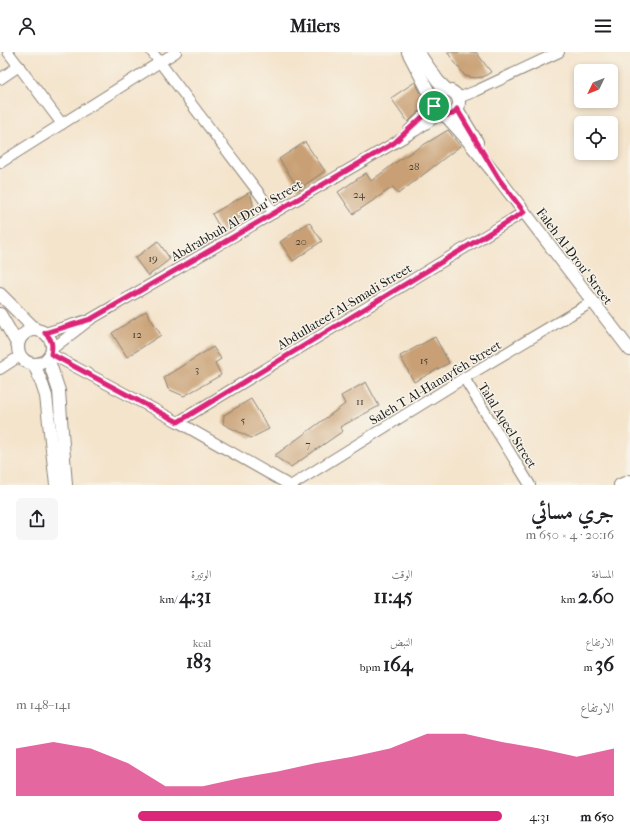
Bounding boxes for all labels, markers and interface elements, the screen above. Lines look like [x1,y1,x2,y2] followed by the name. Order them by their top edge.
[16,15,38,37] icon: person
[592,15,614,37] icon: menu
[290,16,340,37] text: Milers
[574,64,618,108] north arrow
[574,64,618,160] map controls
[417,89,451,123] pin
[423,95,445,117] icon: arrive
[574,116,618,160] button: locate
[408,160,420,173] house number: 28
[167,176,305,265] street label: Abdrabbuh Al-Drou‘ Street
[353,188,366,201] house number: 24
[533,205,616,308] street label: Faleh Al-Drou‘ Street
[295,235,307,248] house number: 20
[148,252,158,265] house number: 19
[273,260,415,353] street label: Abdullateef Al-Smadi Street
[132,328,142,341] house number: 12
[367,337,504,428] street label: Saleh T Al-Hanayfeh Street
[420,354,429,367] house number: 15
[195,363,199,376] house number: 3
[475,380,540,471] street label: Talal Aqeel Street
[356,395,364,408] house number: 11
[241,414,246,427] house number: 5
[305,438,311,451] house number: 7
[16,498,58,540] button: share
[531,499,614,525] text: جري مسائي
[525,527,614,542] text: 20:16 · 4 × 650 m
[191,568,211,581] text: الوتيرة
[392,568,413,581] text: الوقت
[592,568,614,581] text: المسافة
[179,585,211,608] text: 4:31
[374,585,413,608] text: 11:45
[578,585,614,608] text: 2.60
[159,593,179,606] text: /km
[561,593,578,606] text: km
[390,636,413,649] text: النبض
[585,636,614,649] text: الارتفاع
[193,637,211,650] text: kcal
[186,650,211,673] text: 183
[383,653,413,676] text: 164
[595,653,614,676] text: 36
[360,661,383,674] text: bpm
[583,661,595,674] text: m
[16,697,71,712] text: 141–148 m
[580,700,614,715] text: الارتفاع
[529,809,550,824] text: 4:31
[581,809,614,824] text: 650 m

